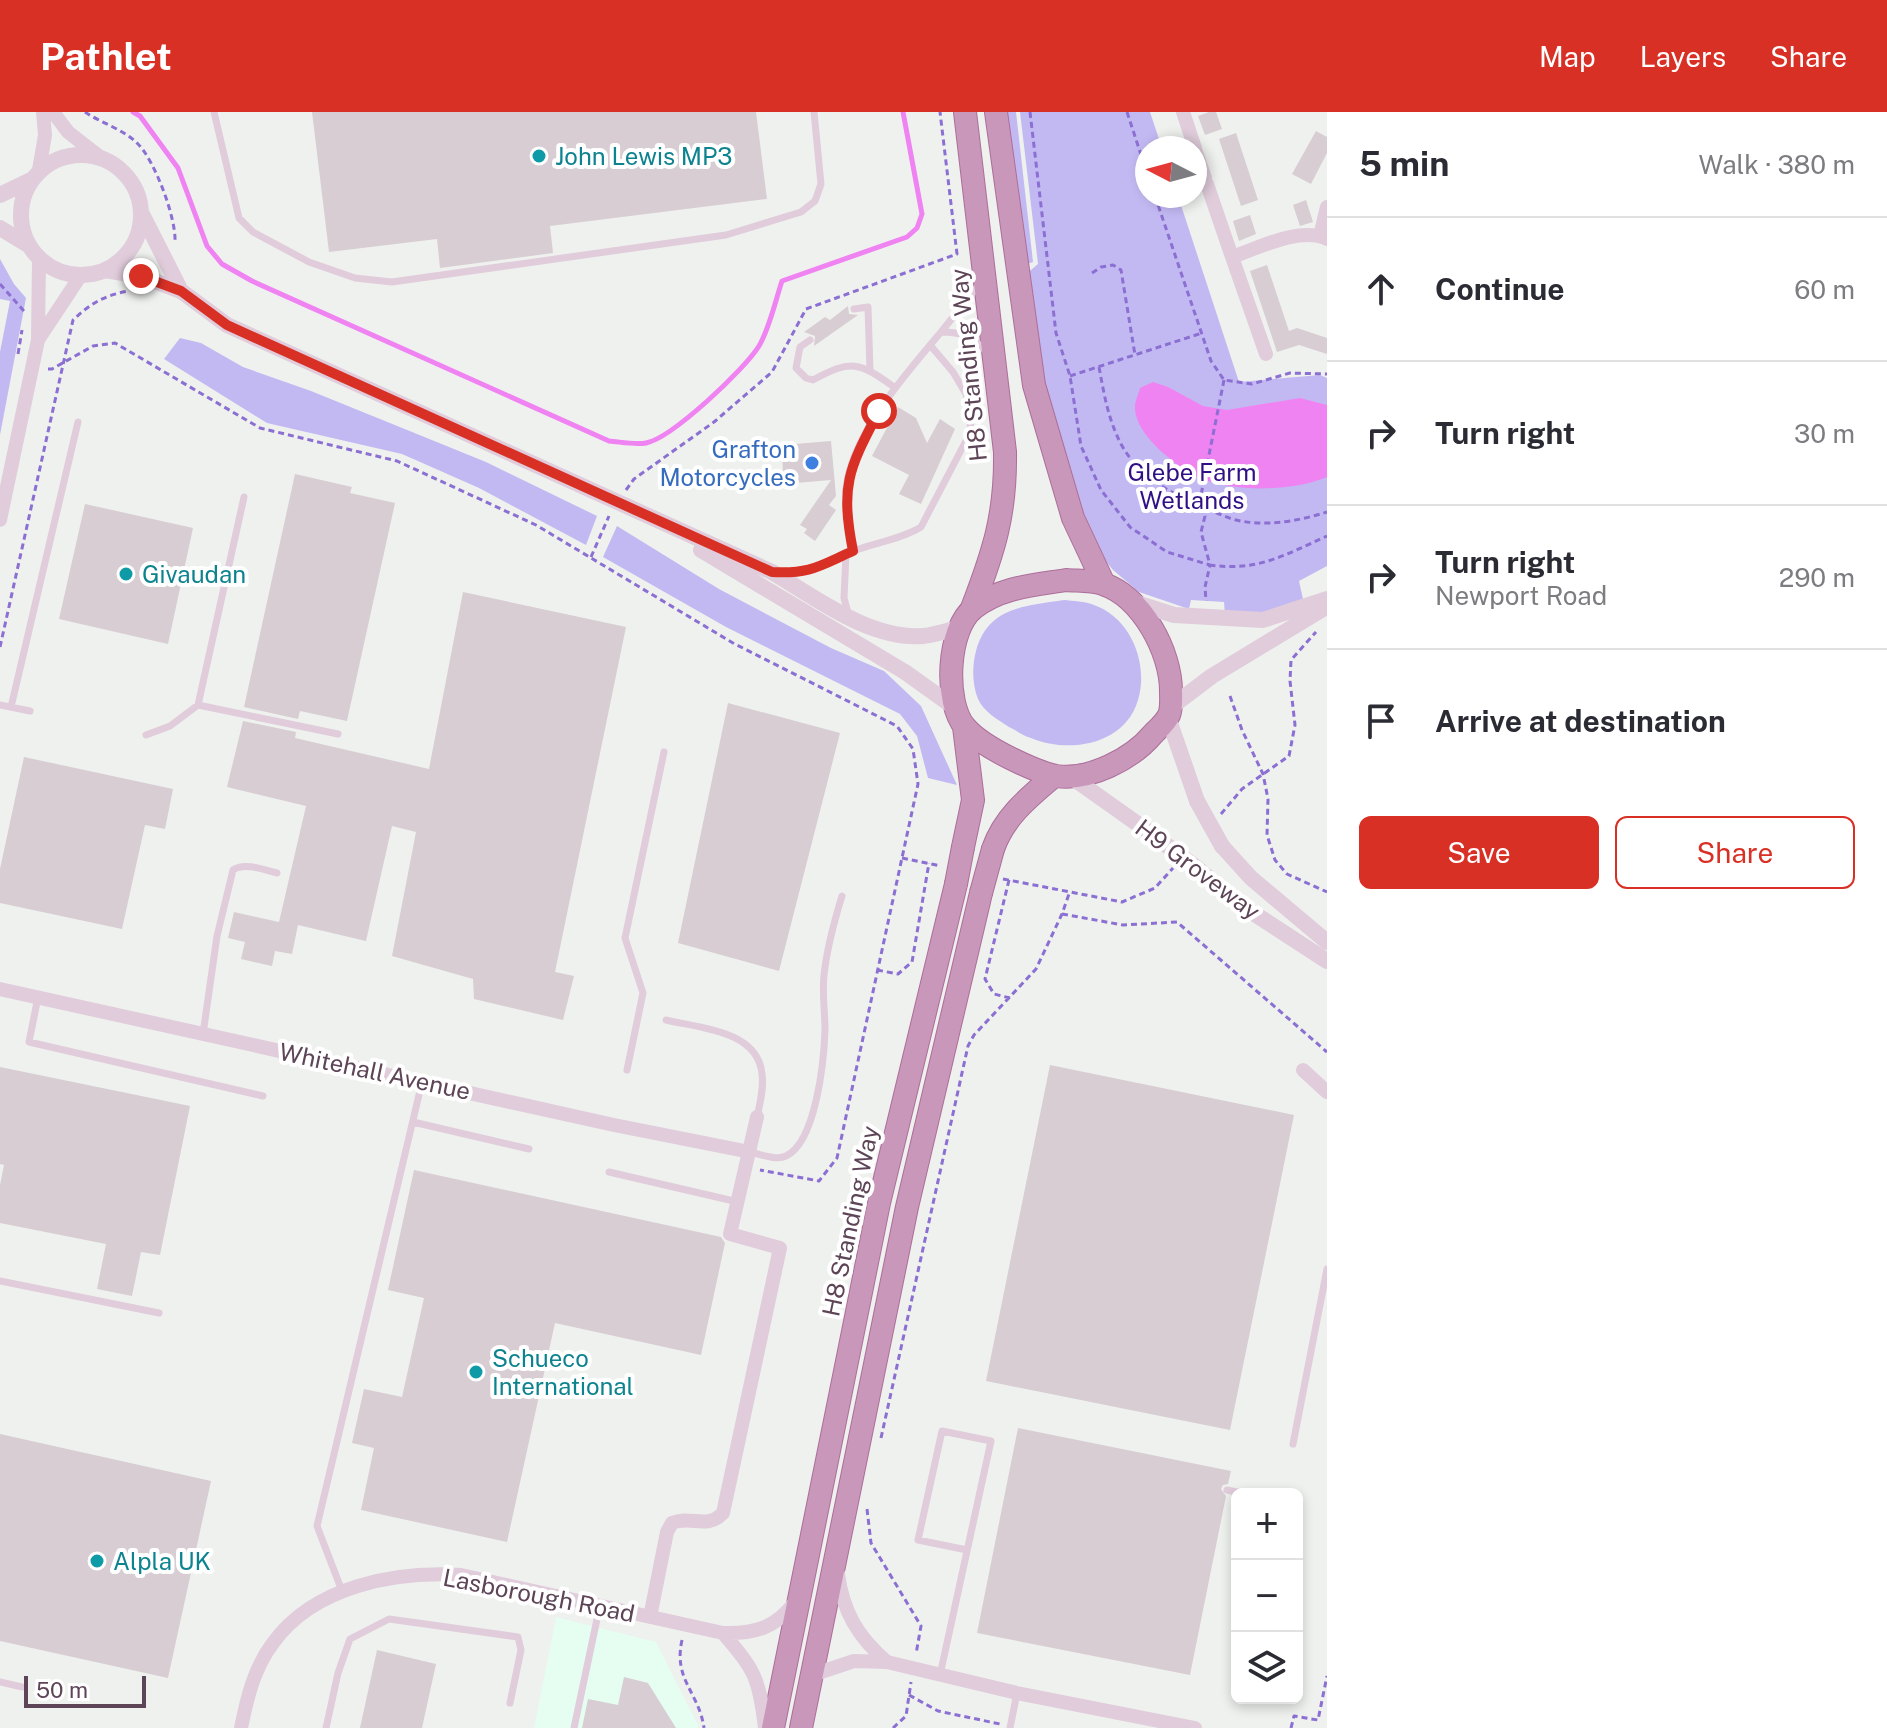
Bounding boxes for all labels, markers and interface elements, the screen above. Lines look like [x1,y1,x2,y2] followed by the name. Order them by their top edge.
[40,34,172,79] text: Pathlet
[1539,40,1596,73] text: Map
[1640,40,1726,73] text: Layers
[1770,40,1847,73] text: Share
[1135,136,1207,208] north arrow
[555,142,732,170] place label: John Lewis MP3
[1359,144,1449,184] text: 5 min
[530,147,548,165] marker: John Lewis MP3
[1699,149,1855,180] text: Walk · 380 m
[123,258,159,294] route end
[944,267,992,463] street label: H8 Standing Way
[1359,267,1403,311] icon: ahead
[1435,271,1565,307] text: Continue
[1794,274,1855,305] text: 60 m
[861,393,897,429] route start
[1359,411,1403,455] icon: right
[1435,415,1575,451] text: Turn right
[1794,418,1855,449] text: 30 m
[659,435,796,491] place label: Grafton Motorcycles
[803,454,821,472] marker: Grafton Motorcycles
[1128,458,1256,514] park label: Glebe Farm Wetlands
[1435,544,1575,580] text: Turn right
[1359,555,1403,599] icon: right
[142,560,246,588] place label: Givaudan
[1779,562,1855,593] text: 290 m
[117,565,135,583] marker: Givaudan
[1435,580,1607,611] text: Newport Road
[1359,699,1403,743] icon: arrive
[1435,703,1726,739] text: Arrive at destination
[1130,813,1266,925] street label: H9 Groveway
[1359,816,1599,889] button: Save
[1615,816,1855,889] button: Share
[277,1037,473,1105] street label: Whitehall Avenue
[816,1123,884,1319] street label: H8 Standing Way
[492,1344,634,1400] place label: Schueco International
[467,1363,485,1381] marker: Schueco International
[1231,1488,1303,1704] map controls
[1231,1488,1303,1560] button: +
[113,1547,211,1575] place label: Alpla UK
[88,1552,106,1570] marker: Alpla UK
[1231,1560,1303,1632] button: −
[441,1563,637,1627] street label: Lasborough Road
[1231,1632,1303,1704] button: layers
[24,1672,146,1708] scale bar
[36,1677,88,1703] text: 50 m

